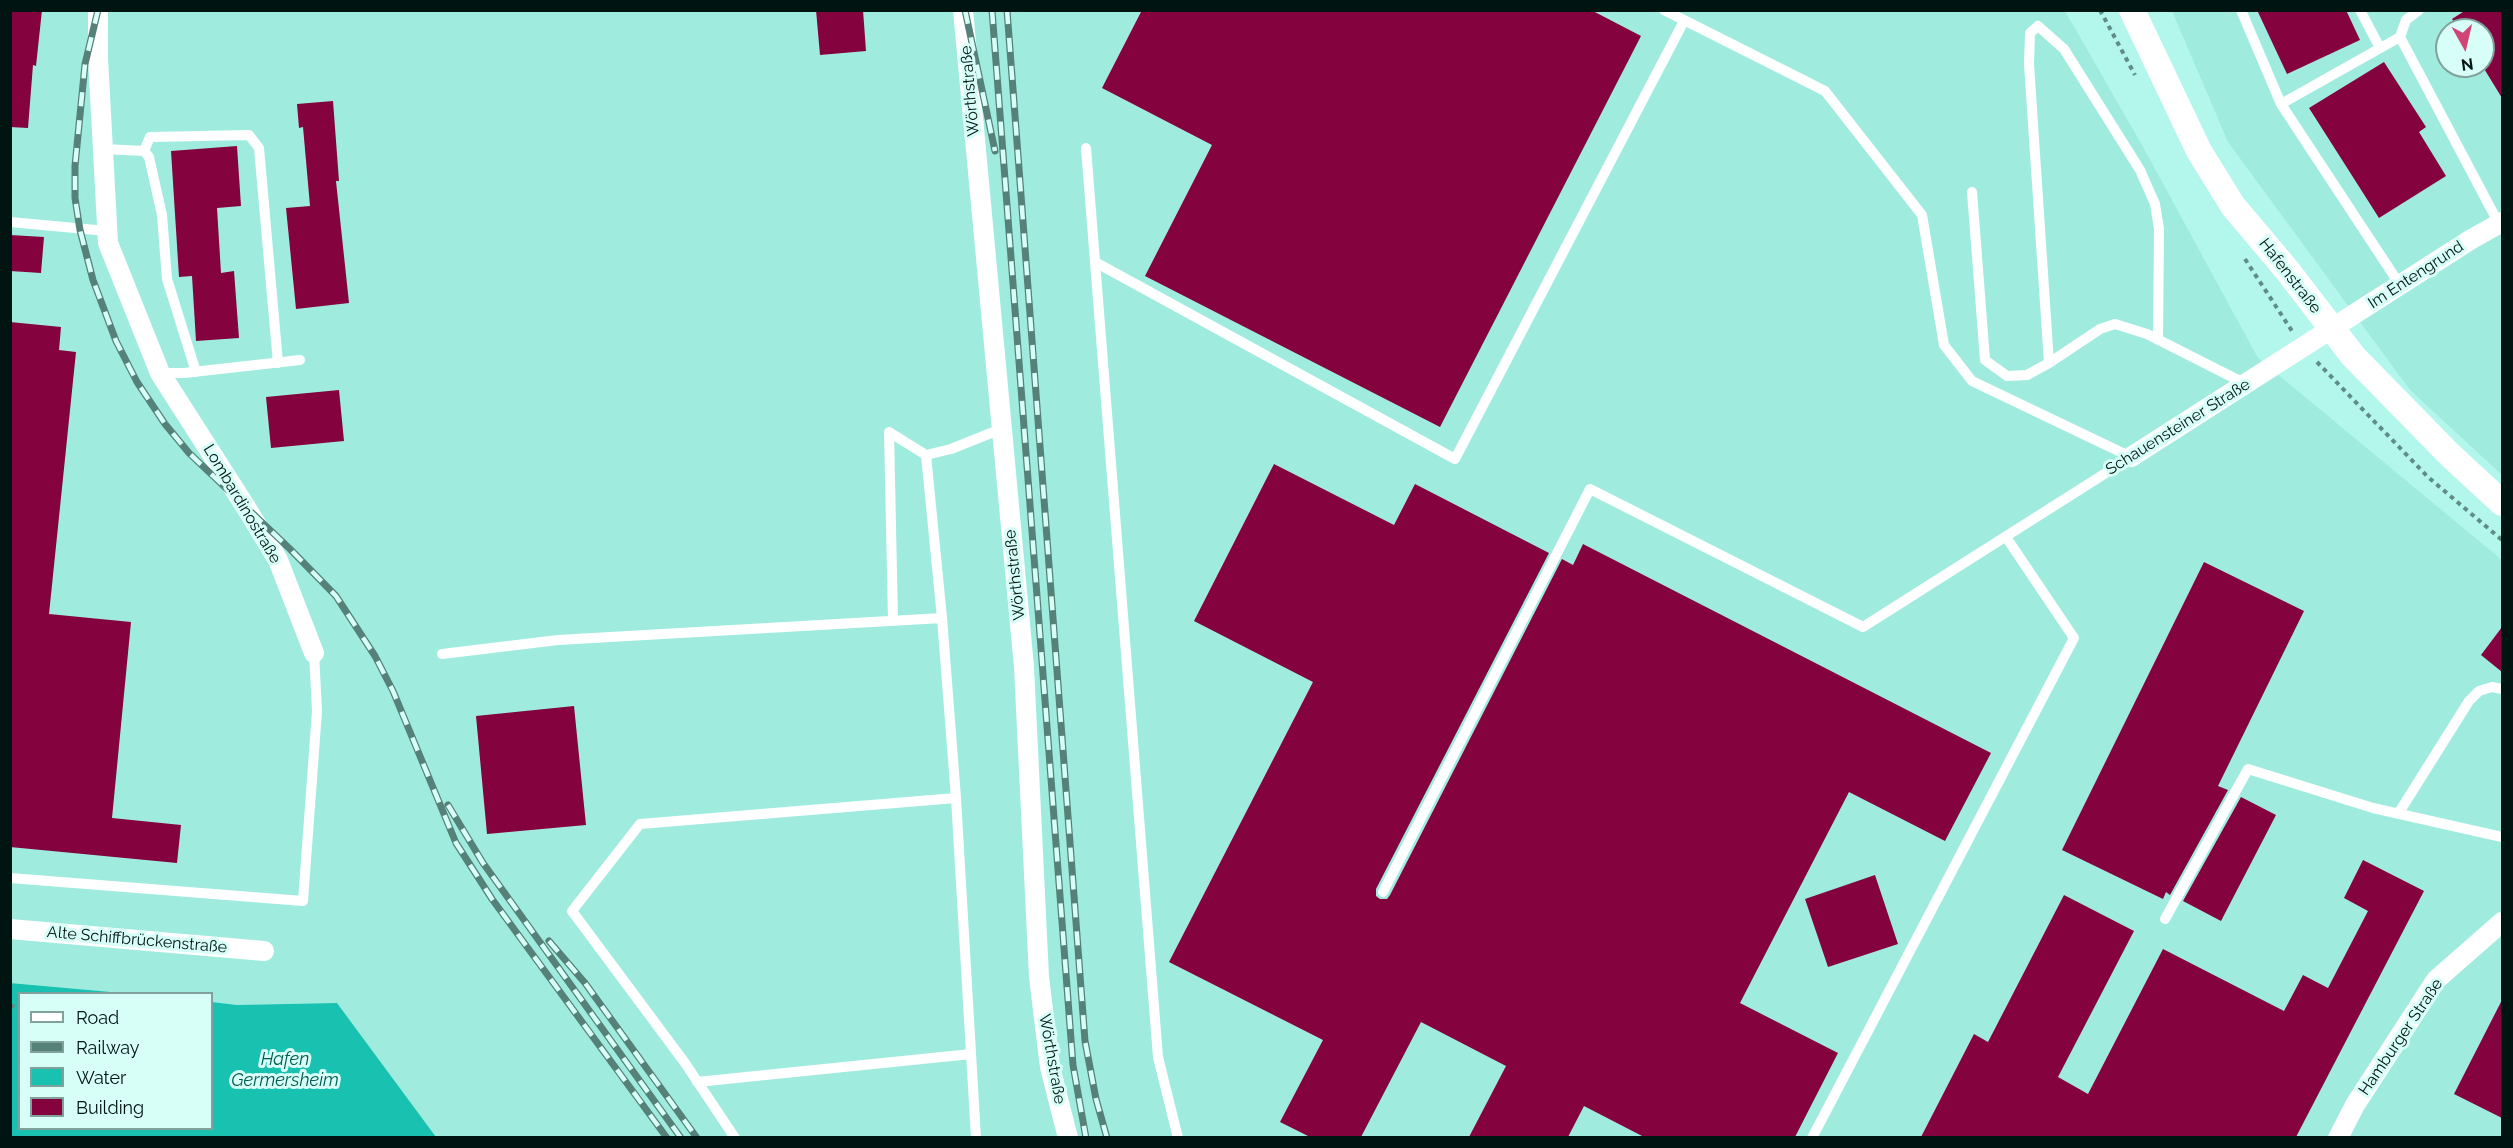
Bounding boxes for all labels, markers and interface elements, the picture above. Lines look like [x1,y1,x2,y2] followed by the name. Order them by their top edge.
[2435,18,2495,78] north arrow
[956,45,984,137] street label: Wörthstraße
[2460,54,2475,75] text: N
[2255,235,2325,317] street label: Hafenstraße
[2365,237,2467,313] street label: Im Entengrund
[2102,375,2254,479] street label: Schauensteiner Straße
[199,441,285,567] street label: Lombardinostraße
[1001,529,1029,621] street label: Wörthstraße
[46,923,228,957] street label: Alte Schiffbrückenstraße
[2355,975,2447,1099] street label: Hamburger Straße
[18,992,213,1130] legend
[76,1007,119,1028] text: Road
[1035,1012,1069,1106] street label: Wörthstraße
[76,1037,140,1058] text: Railway
[231,1049,339,1092] water label: Hafen Germersheim
[76,1067,126,1088] text: Water
[76,1097,144,1118] text: Building

